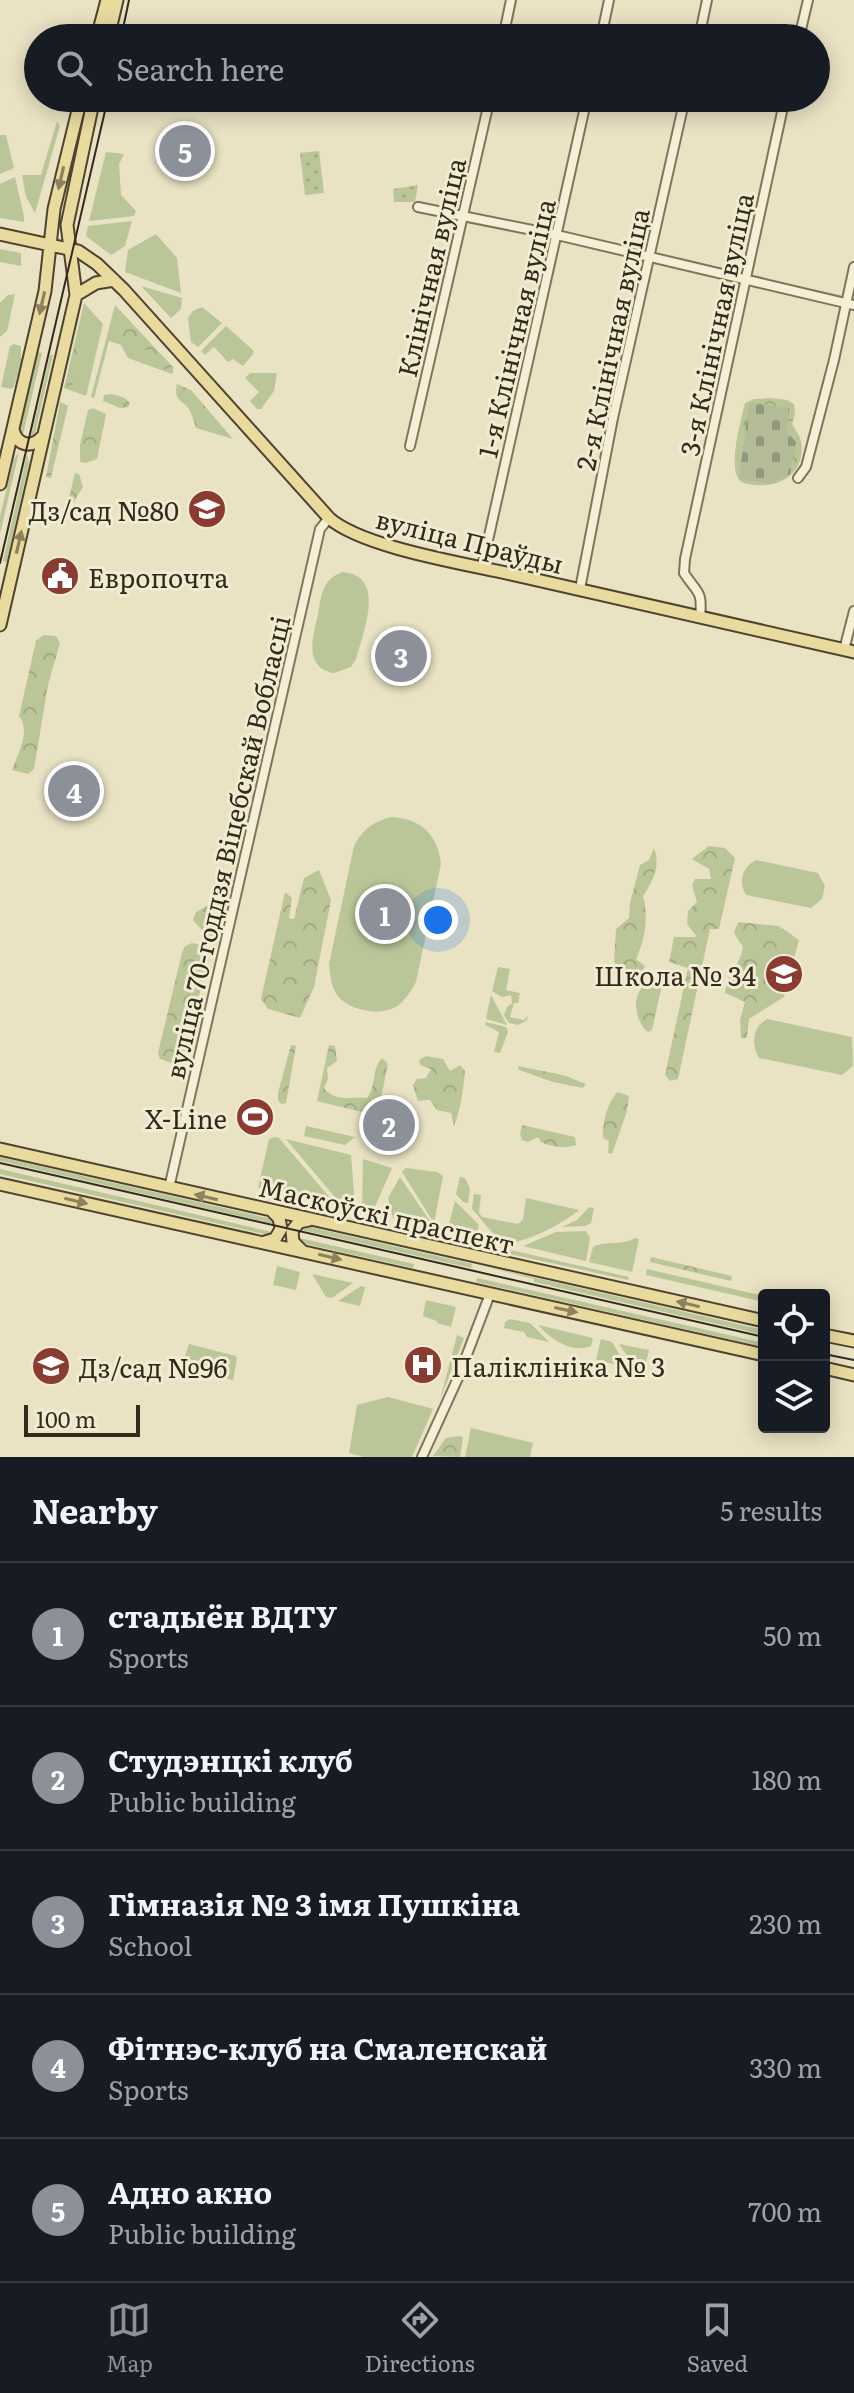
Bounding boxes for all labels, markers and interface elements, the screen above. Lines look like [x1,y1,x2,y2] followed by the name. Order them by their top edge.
[24,24,830,112] search box
[52,46,96,90] icon: search
[116,46,284,90] text: Search here
[159,121,211,181] pin: 5
[386,154,474,380] street label: Клінічная вуліца
[54,166,67,191] one-way arrow
[668,189,762,459] street label: 3-я Клінічная вуліца
[466,195,564,461] street label: 1-я Клінічная вуліца
[564,204,658,474] street label: 2-я Клінічная вуліца
[35,291,48,316] one-way arrow
[186,488,228,530] school or university icon: Дз/сад №80
[29,490,179,529] place label: Дз/сад №80
[372,498,568,582] street label: вуліца Праўды
[13,529,25,554] one-way arrow
[39,555,81,597] public building icon: Европочта
[88,557,229,596] place label: Европочта
[154,611,298,1083] street label: вуліца 70-годдзя Віцебскай Вобласці
[375,626,427,686] pin: 3
[48,761,100,821] pin: 4
[359,884,411,944] pin: 1
[418,900,458,940] your location
[763,953,805,995] school or university icon: Школа № 34
[594,955,756,994] place label: Школа № 34
[363,1095,415,1155] pin: 2
[234,1096,276,1138] sports icon: X-Line
[145,1098,227,1137] place label: X-Line
[255,1166,519,1262] street label: Маскоўскі праспект
[194,1190,219,1202] one-way arrow
[64,1195,89,1208] one-way arrow
[318,1252,343,1264] one-way arrow
[758,1289,830,1433] map controls
[758,1289,830,1361] button: locate
[675,1297,700,1310] one-way arrow
[553,1304,578,1317] one-way arrow
[402,1344,444,1386] hospital icon: Паліклініка № 3
[30,1345,72,1387] school or university icon: Дз/сад №96
[451,1346,665,1385] place label: Паліклініка № 3
[79,1347,227,1386] place label: Дз/сад №96
[758,1361,830,1433] button: layers
[24,1401,140,1437] scale bar
[36,1402,96,1435] text: 100 m
[32,1484,158,1534] text: Nearby
[720,1490,822,1529] text: 5 results
[108,1593,337,1637] text: стадыён ВДТУ
[53,1615,63,1654] text: 1
[763,1615,822,1654] text: 50 m
[108,1637,189,1676] text: Sports
[108,1737,353,1781] text: Студэнцкі клуб
[51,1759,65,1798] text: 2
[752,1759,822,1798] text: 180 m
[108,1781,296,1820] text: Public building
[108,1881,520,1925] text: Гімназія № 3 імя Пушкіна
[51,1903,65,1942] text: 3
[749,1903,822,1942] text: 230 m
[108,1925,192,1964] text: School
[108,2025,548,2069] text: Фітнэс-клуб на Смаленскай
[50,2047,66,2086] text: 4
[749,2047,822,2086] text: 330 m
[108,2069,189,2108] text: Sports
[108,2169,272,2213] text: Адно акно
[51,2191,65,2230] text: 5
[748,2191,822,2230] text: 700 m
[108,2213,296,2252] text: Public building
[106,2298,153,2379] tab: Map
[365,2298,475,2379] tab: Directions
[687,2298,748,2379] tab: Saved

